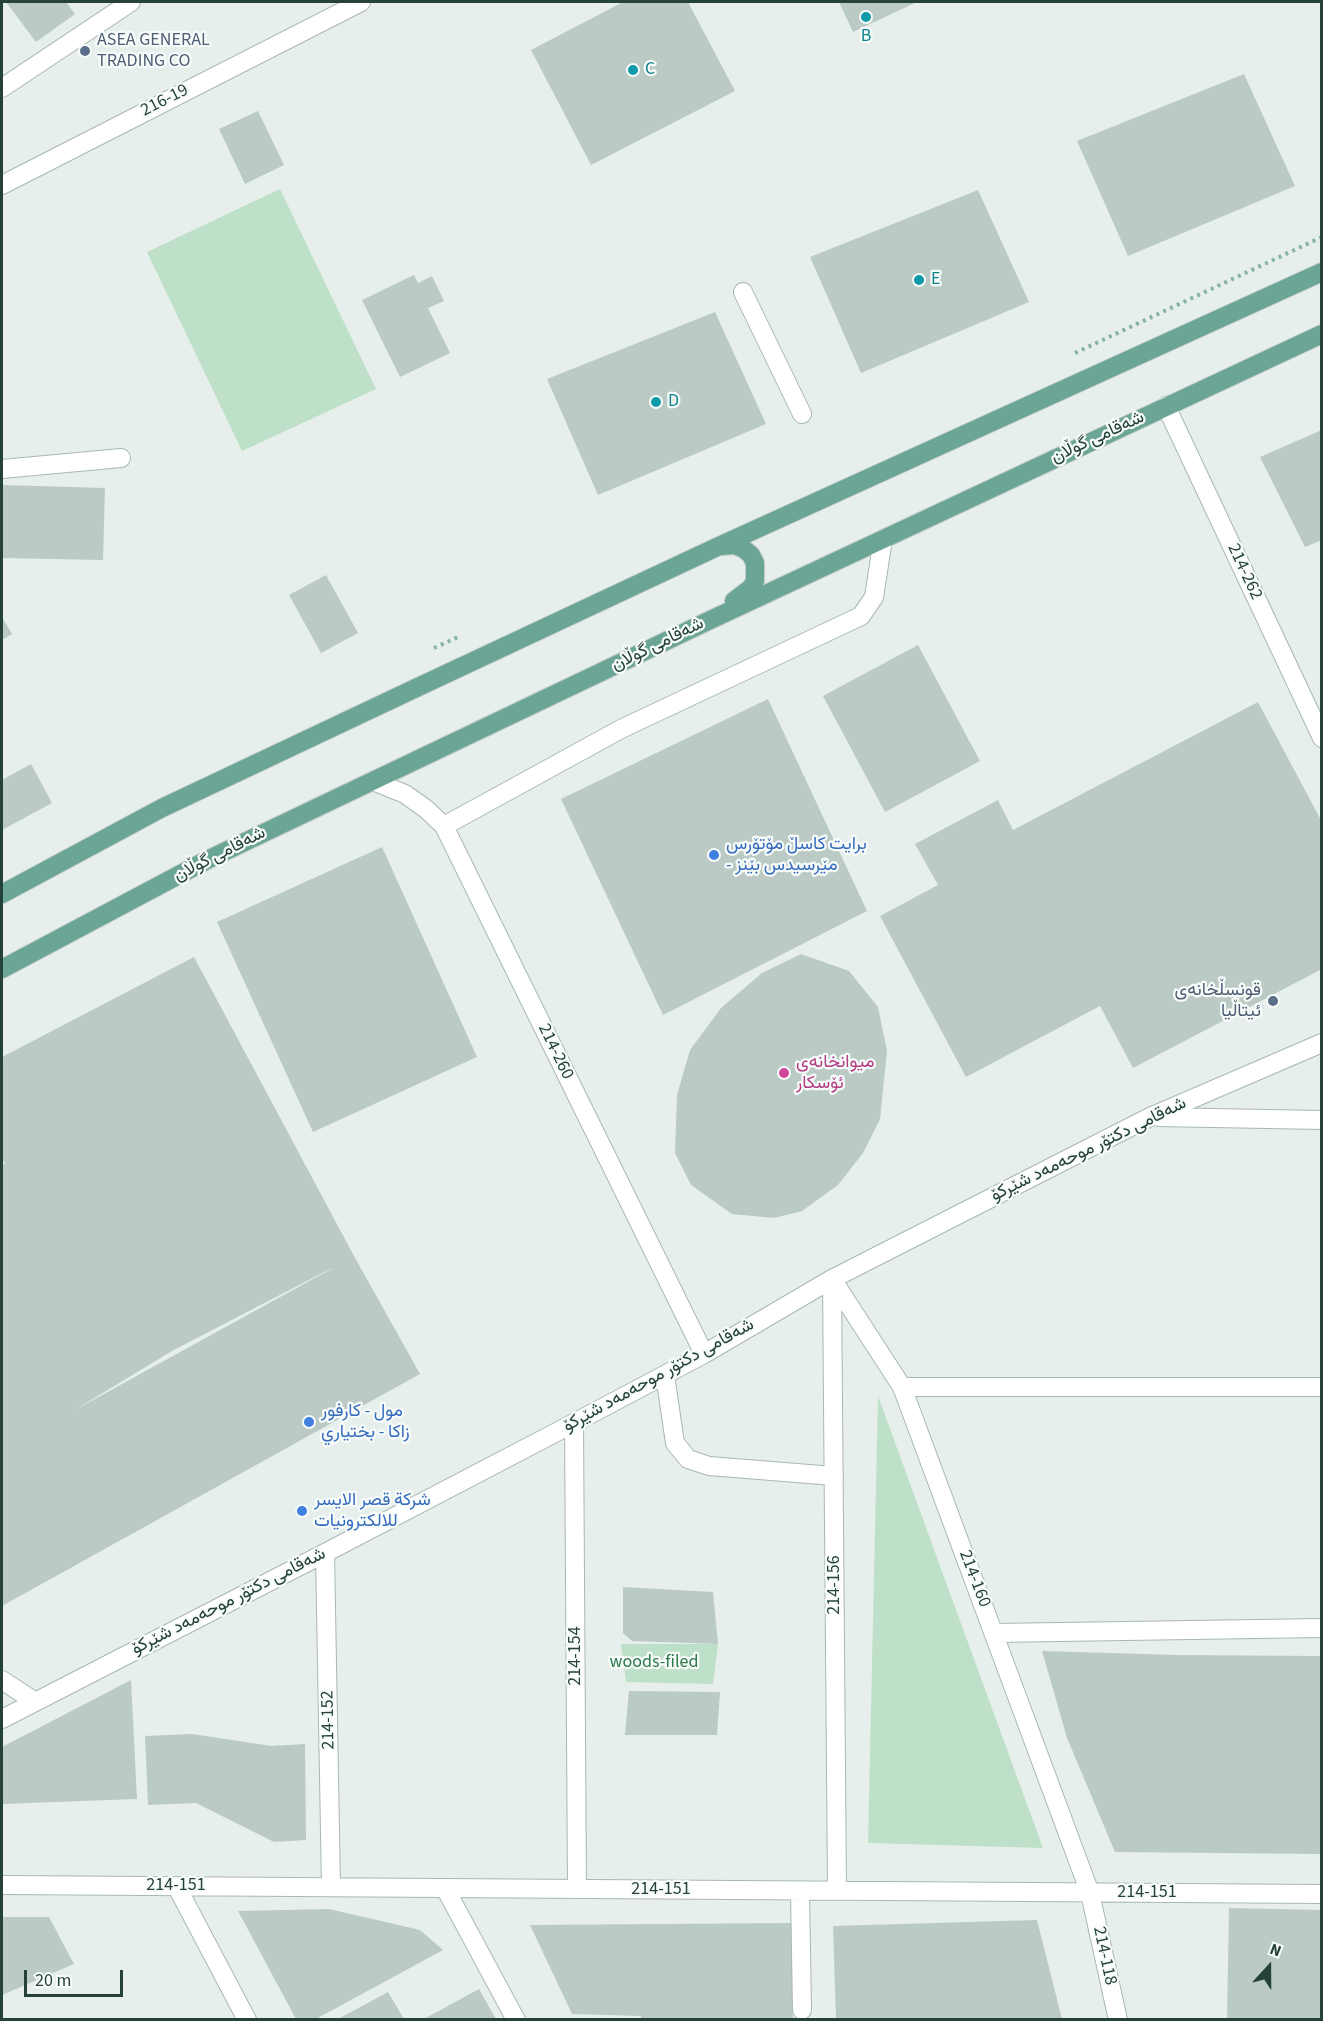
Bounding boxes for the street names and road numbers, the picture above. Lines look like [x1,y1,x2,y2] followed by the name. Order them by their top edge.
[138,80,192,122] street label: 216-19
[1048,407,1148,469] street label: شەقامی گوڵان
[1222,541,1266,603] street label: 214-262
[608,613,708,677] street label: شەقامی گوڵان
[171,823,269,887] street label: شەقامی گوڵان
[532,1021,578,1083] street label: 214-260
[988,1093,1190,1207] street label: شەقامی دکتۆر موحەمەد شێرکۆ
[560,1314,758,1438] street label: شەقامی دکتۆر موحەمەد شێرکۆ
[128,1544,330,1660] street label: شەقامی دکتۆر موحەمەد شێرکۆ
[953,1547,995,1611] street label: 214-160
[824,1555,846,1615] street label: 214-156
[565,1626,587,1686] street label: 214-154
[318,1690,340,1750] street label: 214-152
[146,1875,206,1897] street label: 214-151
[631,1879,691,1901] street label: 214-151
[1117,1882,1177,1904] street label: 214-151
[1087,1925,1121,1987] street label: 214-118

